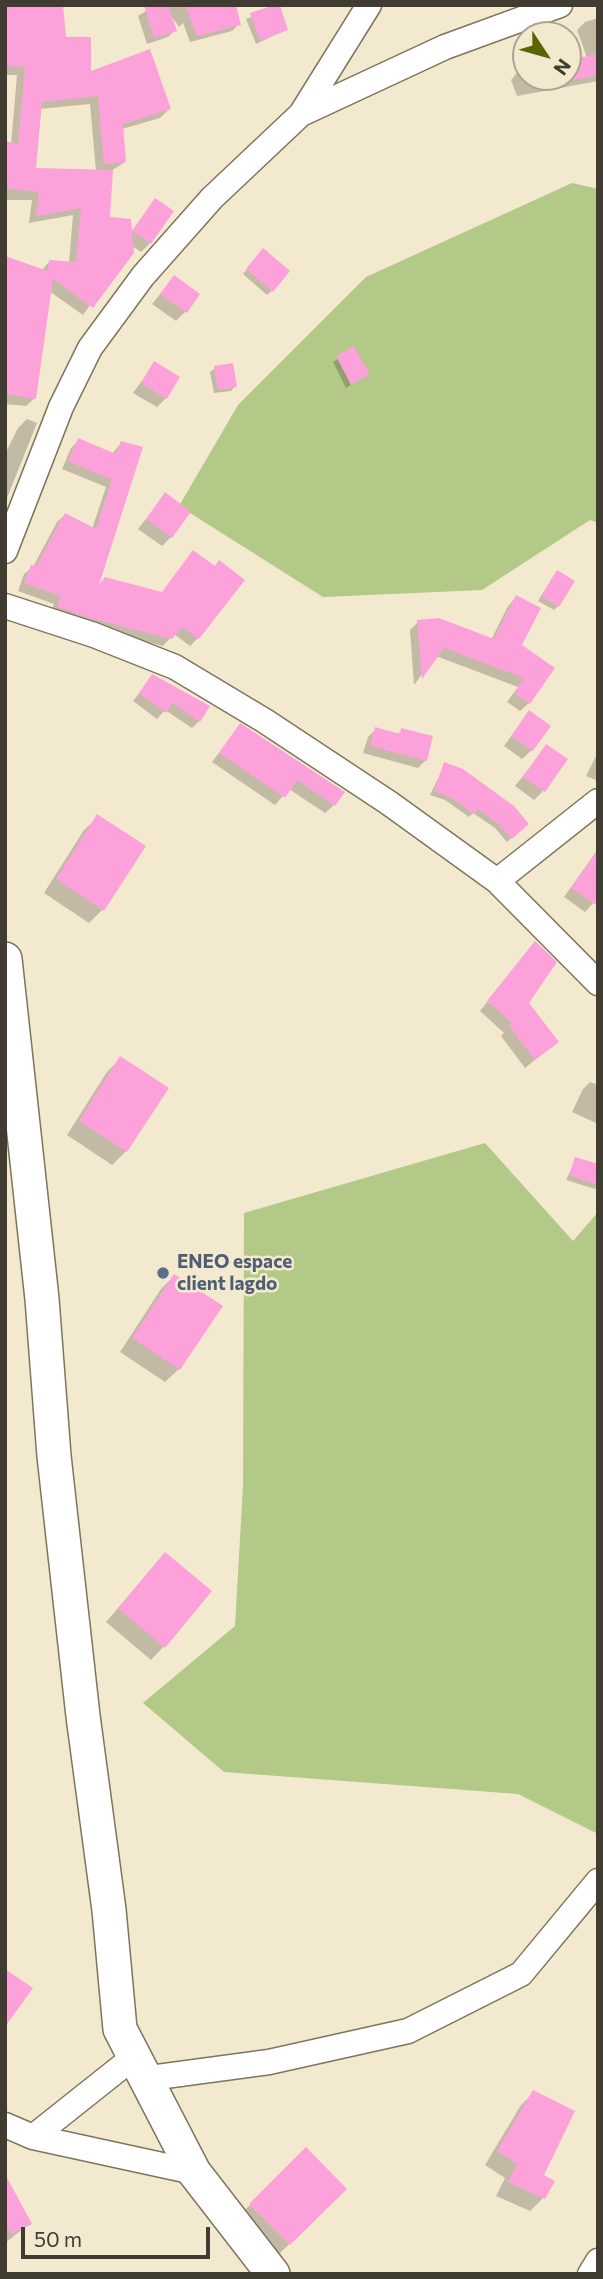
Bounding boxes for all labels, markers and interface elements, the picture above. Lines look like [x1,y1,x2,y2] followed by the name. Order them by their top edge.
[512,21,582,91] north arrow
[549,55,576,80] text: N
[177,1251,292,1295] place label: ENEO espace client lagdo
[155,1265,171,1281] marker: ENEO espace client lagdo
[24,2212,214,2256] scale bar
[34,2226,82,2251] text: 50 m

